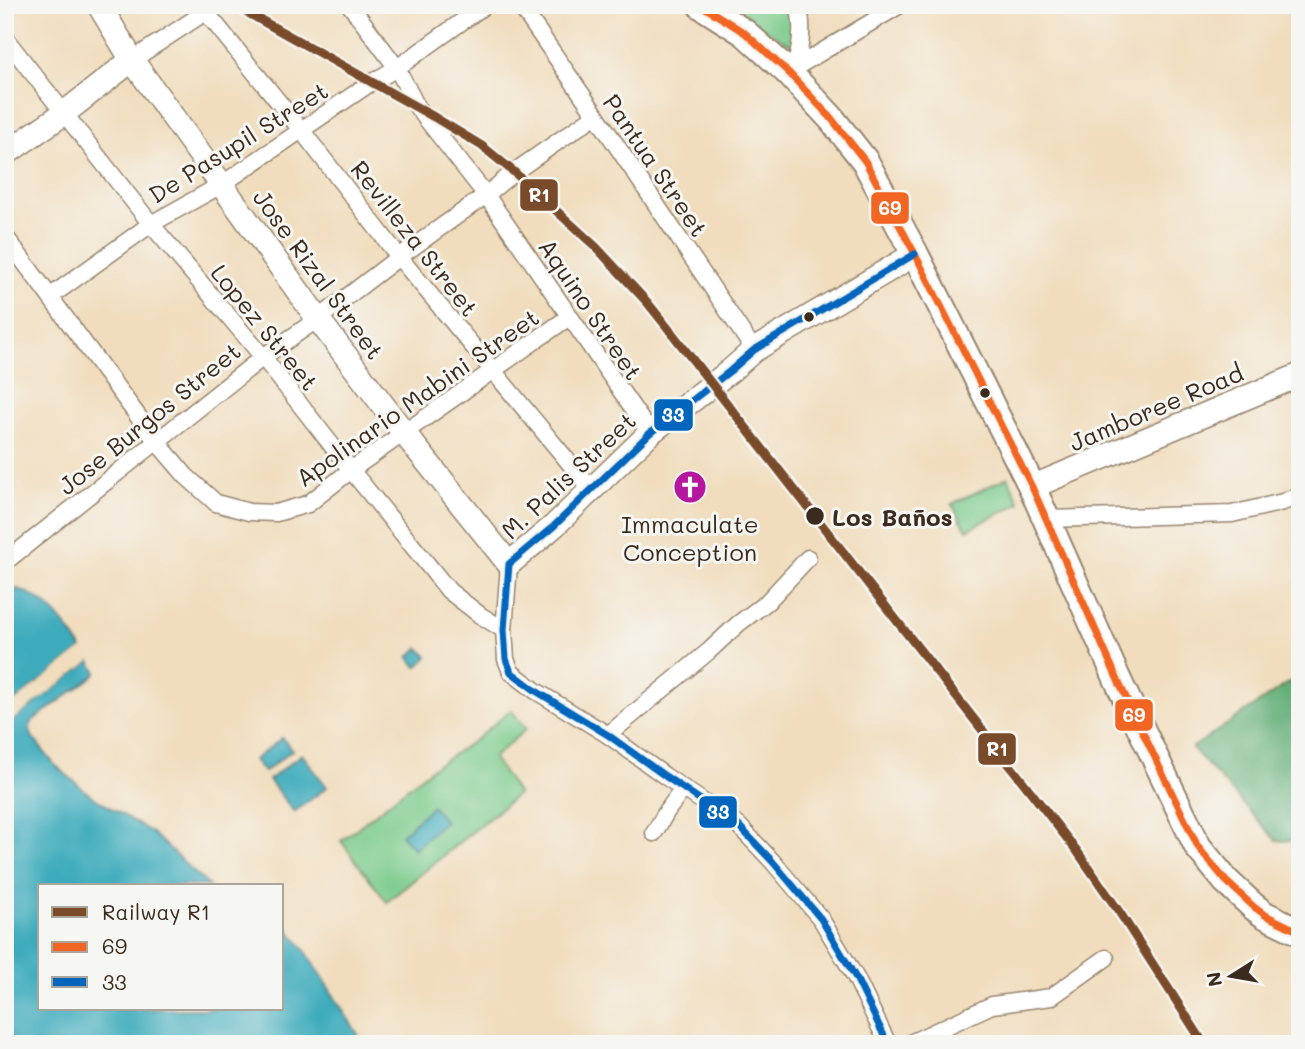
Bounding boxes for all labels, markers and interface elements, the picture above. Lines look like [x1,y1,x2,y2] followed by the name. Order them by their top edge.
[143,74,333,210] street label: De Pasupil Street
[597,88,715,242] street label: Pantua Street
[344,154,486,322] street label: Revilleza Street
[519,178,559,212] line badge: R1
[528,182,550,207] text: R1
[247,183,391,365] street label: Jose Rizal Street
[870,191,910,225] line badge: 69
[879,195,902,220] text: 69
[532,232,650,386] street label: Aquino Street
[205,257,325,397] street label: Lopez Street
[289,301,545,493] street label: Apolinario Mabini Street
[802,310,816,324] unlabelled marker
[52,335,246,501] street label: Jose Burgos Street
[1064,356,1248,458] street label: Jamboree Road
[978,386,992,400] unlabelled marker
[653,398,694,432] line badge: 33
[662,402,684,427] text: 33
[494,405,642,545] street label: M. Palis Street
[671,468,709,506] church icon: Immaculate Conception
[832,501,953,532] place label: Los Baños
[804,505,826,527] marker: Los Baños
[621,508,759,567] place label: Immaculate Conception
[1114,698,1154,732] line badge: 69
[1123,702,1146,727] text: 69
[977,732,1017,766] line badge: R1
[986,736,1008,761] text: R1
[698,795,738,829] line badge: 33
[707,799,729,824] text: 33
[38,884,284,1010] legend
[102,898,210,925] text: Railway R1
[102,932,127,959] text: 69
[1196,940,1266,1010] north arrow
[102,968,127,995] text: 33
[1200,970,1227,989] text: N

